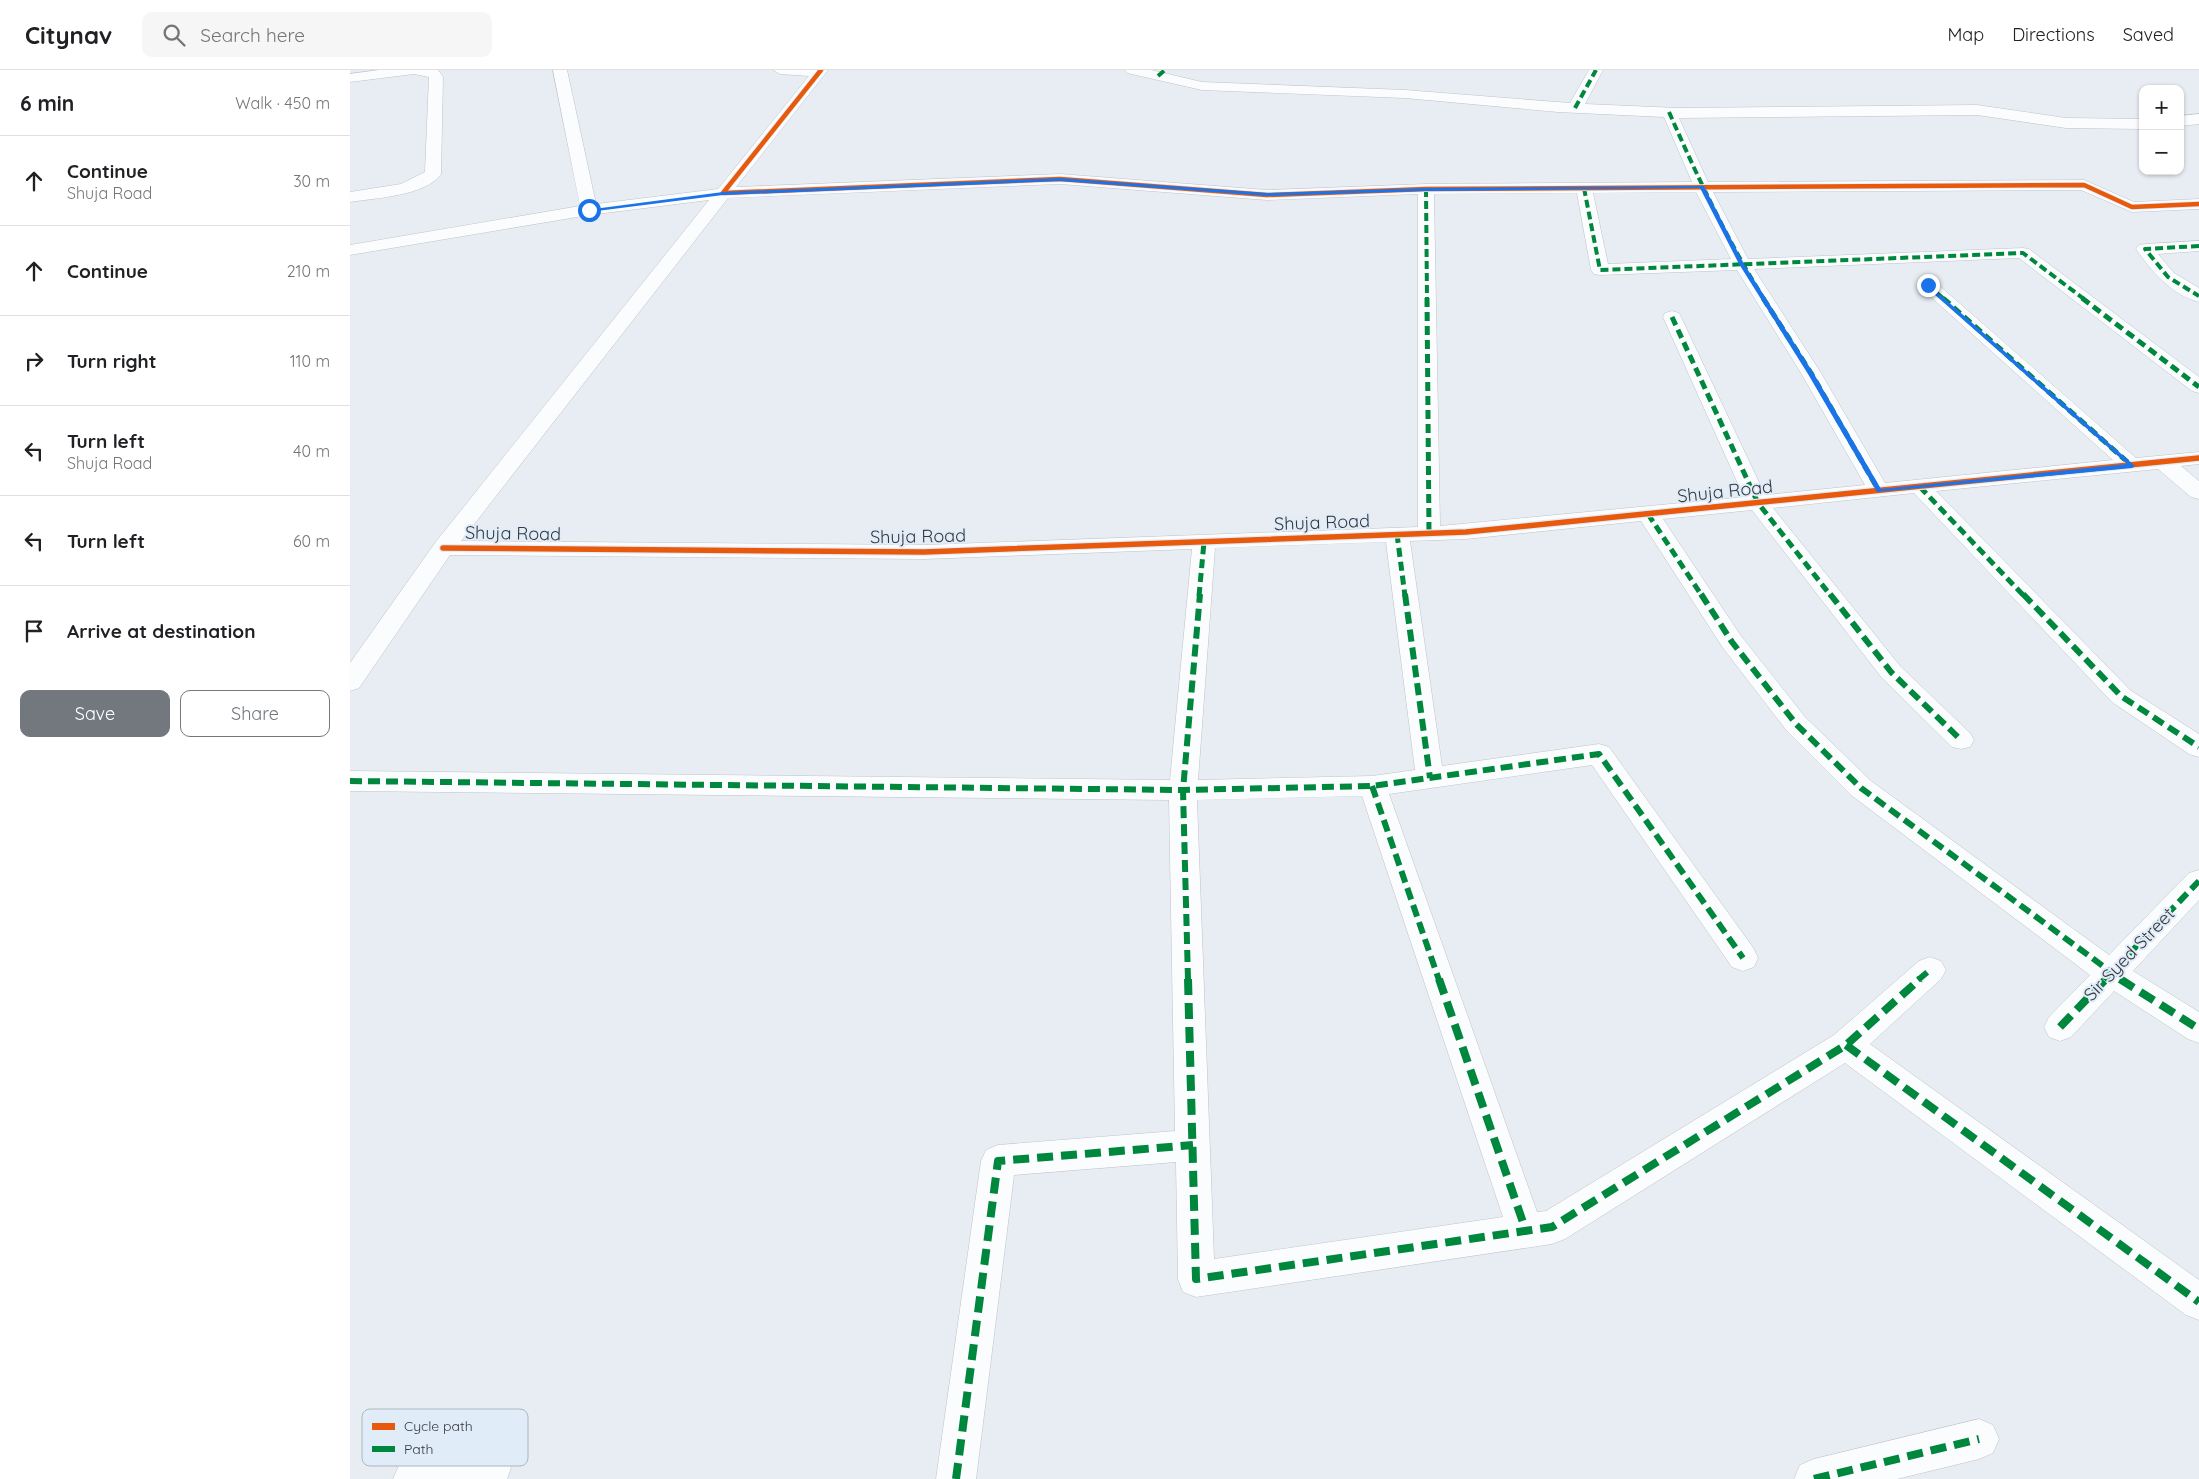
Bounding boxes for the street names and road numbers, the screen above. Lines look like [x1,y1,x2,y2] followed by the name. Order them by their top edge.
[1676,475,1774,507] street label: Shuja Road
[1274,509,1370,535] street label: Shuja Road
[465,521,561,545] street label: Shuja Road
[870,524,966,548] street label: Shuja Road
[2079,902,2179,1006] street label: Sir Syed Street

